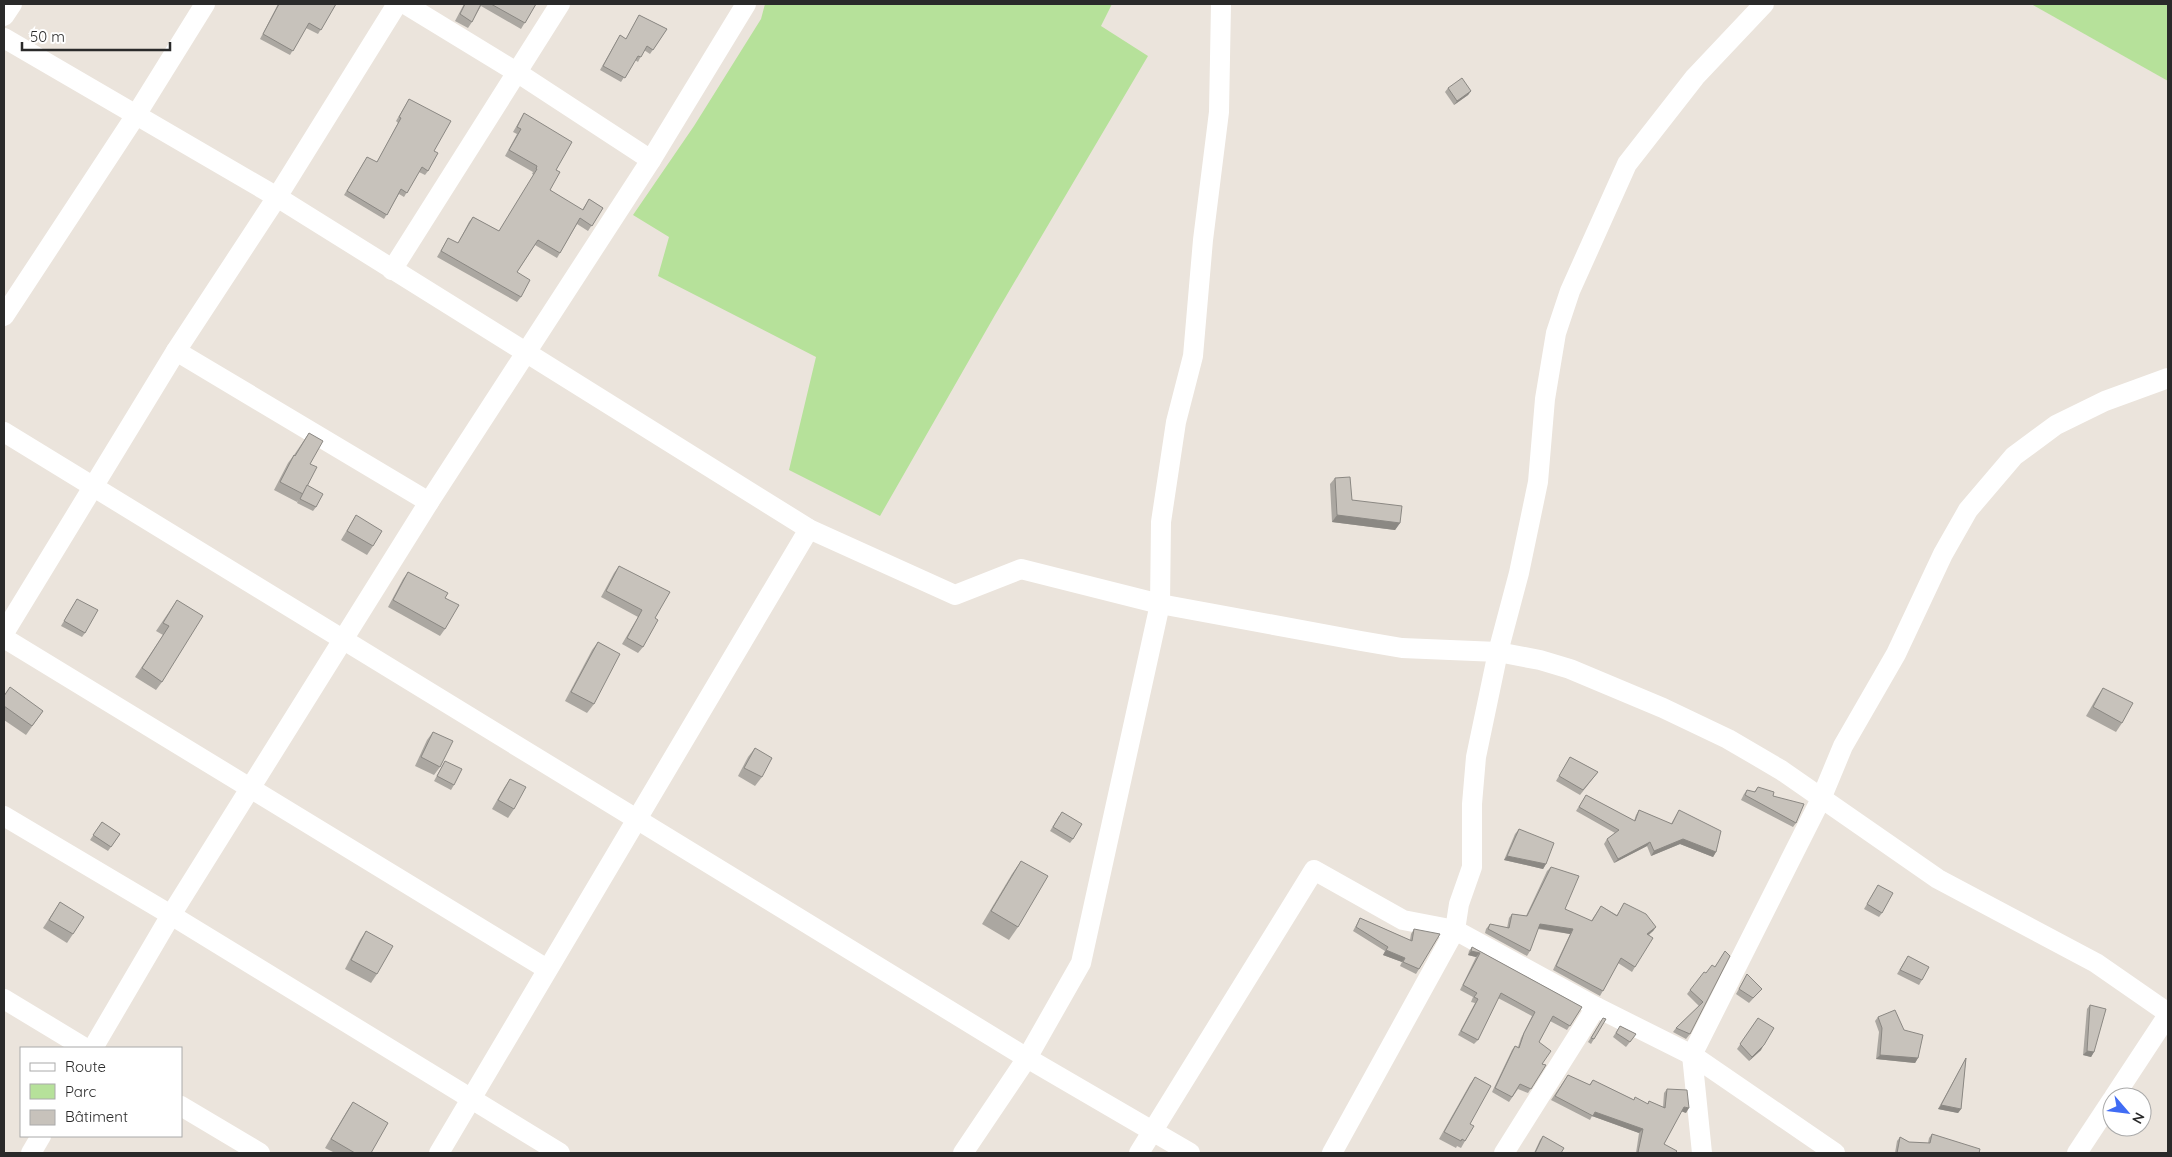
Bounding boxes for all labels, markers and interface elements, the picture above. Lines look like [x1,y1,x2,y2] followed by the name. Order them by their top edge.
[22,20,170,52] scale bar
[30,27,65,46] text: 50 m
[20,1047,182,1137] legend
[65,1057,106,1076] text: Route
[65,1082,96,1101] text: Parc
[2102,1087,2152,1137] north arrow
[65,1107,128,1126] text: Bâtiment
[2128,1109,2149,1127] text: N

